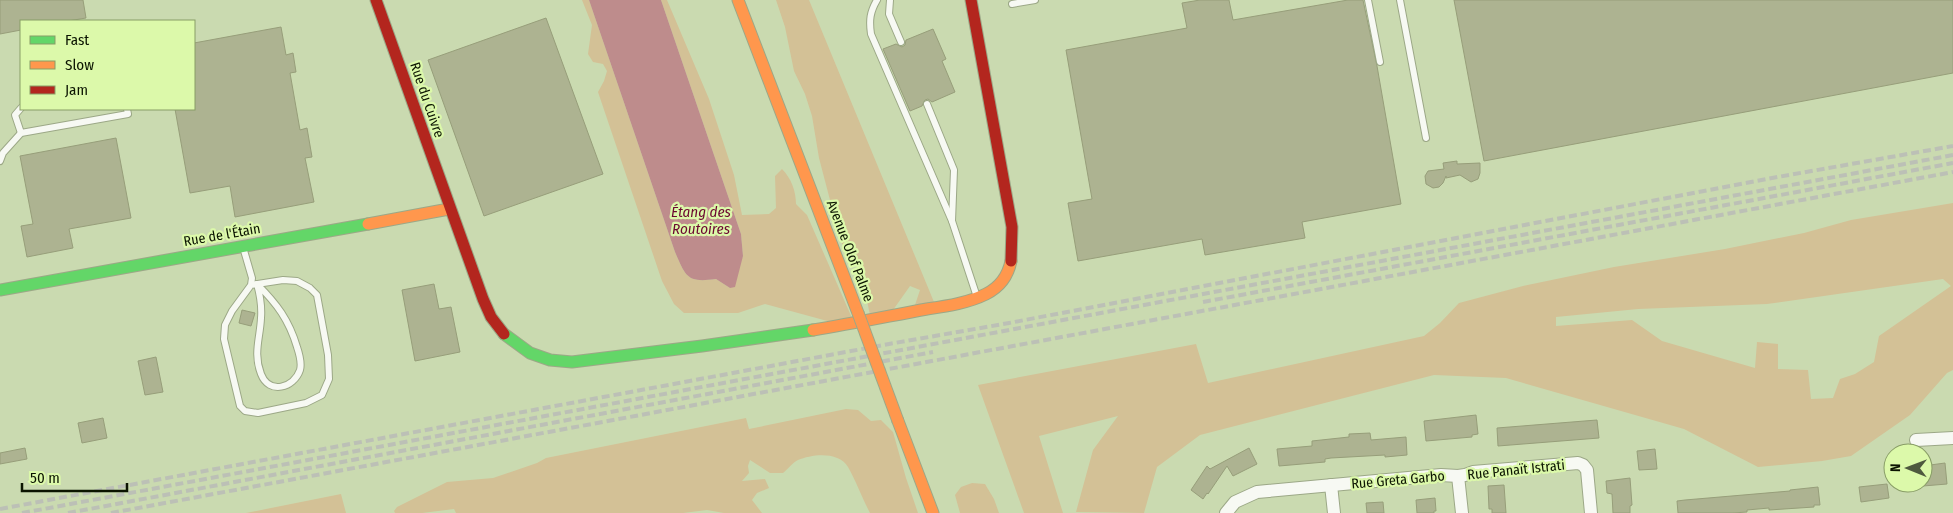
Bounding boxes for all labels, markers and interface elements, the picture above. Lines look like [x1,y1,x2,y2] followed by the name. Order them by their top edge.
[20,20,195,110] legend
[65,31,89,49] text: Fast
[65,56,94,74] text: Slow
[406,60,448,140] street label: Rue du Cuivre
[65,81,88,99] text: Jam
[823,198,877,304] street label: Avenue Olof Palme
[671,203,732,238] water label: Étang des Routoires
[182,219,262,250] street label: Rue de l'Étain
[1883,443,1933,493] north arrow
[1466,456,1566,484] street label: Rue Panaït Istrati
[22,460,128,492] scale bar
[1887,463,1904,472] text: N
[1351,467,1445,493] street label: Rue Greta Garbo
[30,469,60,487] text: 50 m

